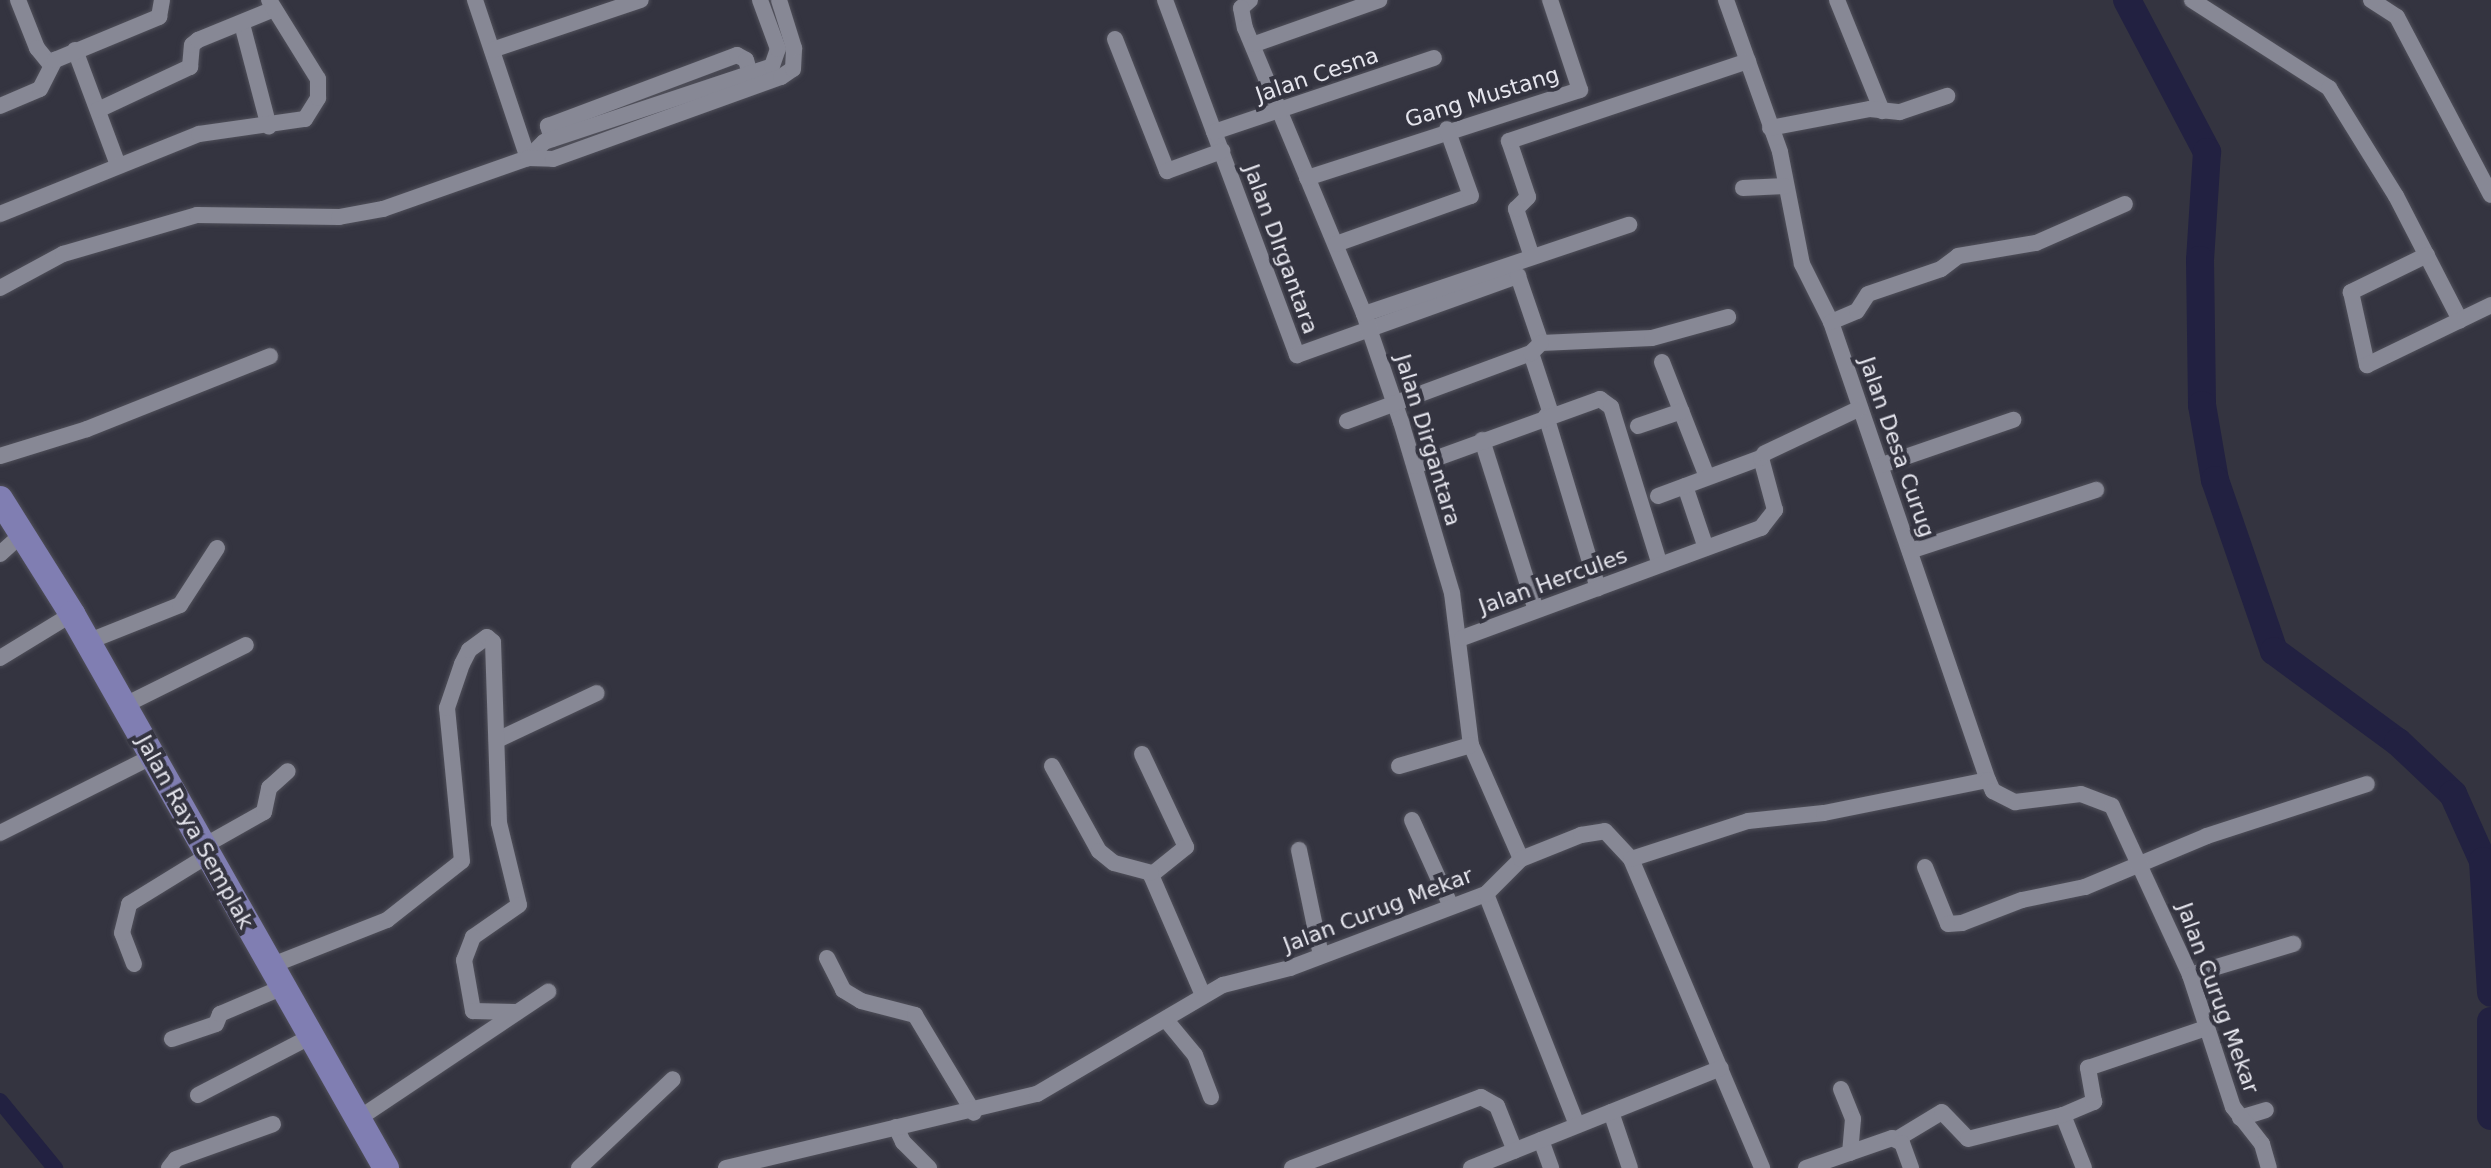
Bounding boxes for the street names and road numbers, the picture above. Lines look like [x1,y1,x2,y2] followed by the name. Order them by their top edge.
[1252,42,1382,108] street label: Jalan Cesna
[1402,61,1562,133] street label: Gang Mustang
[1238,161,1324,337] street label: Jalan DIrgantara
[1389,351,1467,529] street label: Jalan Dirgantara
[1854,353,1940,541] street label: Jalan Desa Curug
[1475,542,1631,620] street label: Jalan Hercules
[131,730,259,934] street label: Jalan Raya Semplak
[1279,862,1477,958] street label: Jalan Curug Mekar
[2171,899,2265,1097] street label: Jalan Curug Mekar

